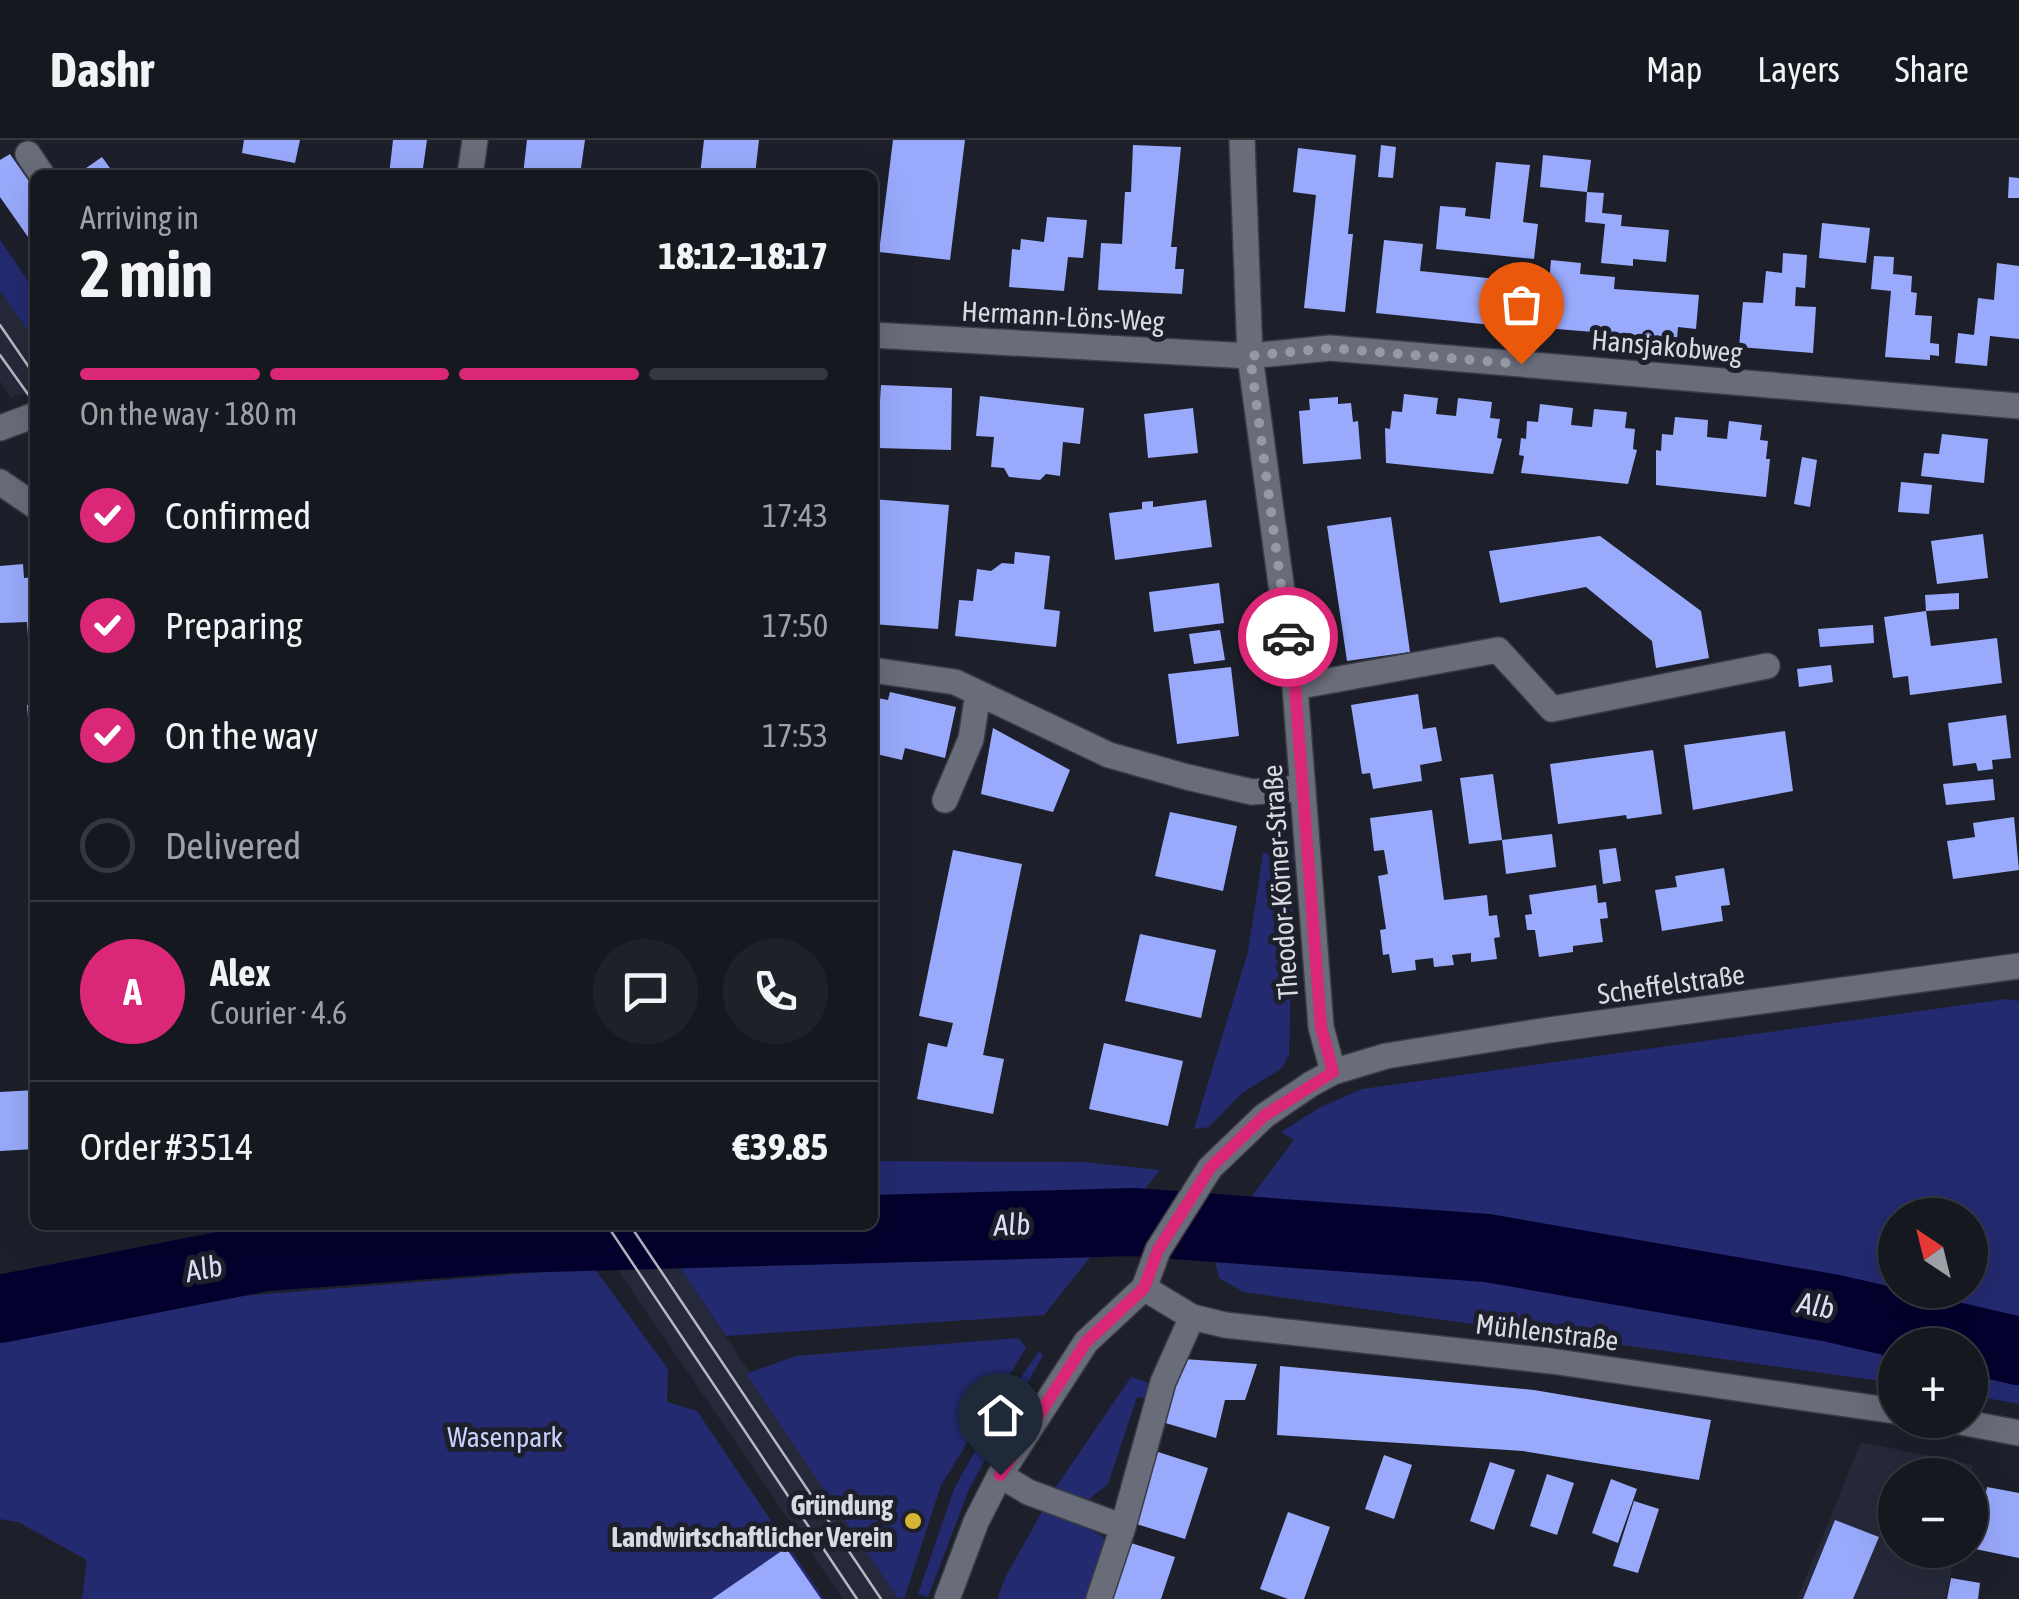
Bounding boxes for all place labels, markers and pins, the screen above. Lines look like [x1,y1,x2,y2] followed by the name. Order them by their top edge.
[1479,262,1564,365] pin
[958,1373,1043,1476] pin
[611,1489,894,1553] place label: Gründung Landwirtschaftlicher Verein
[902,1510,924,1532] marker: Gründung Landwirtschaftlicher Verein

